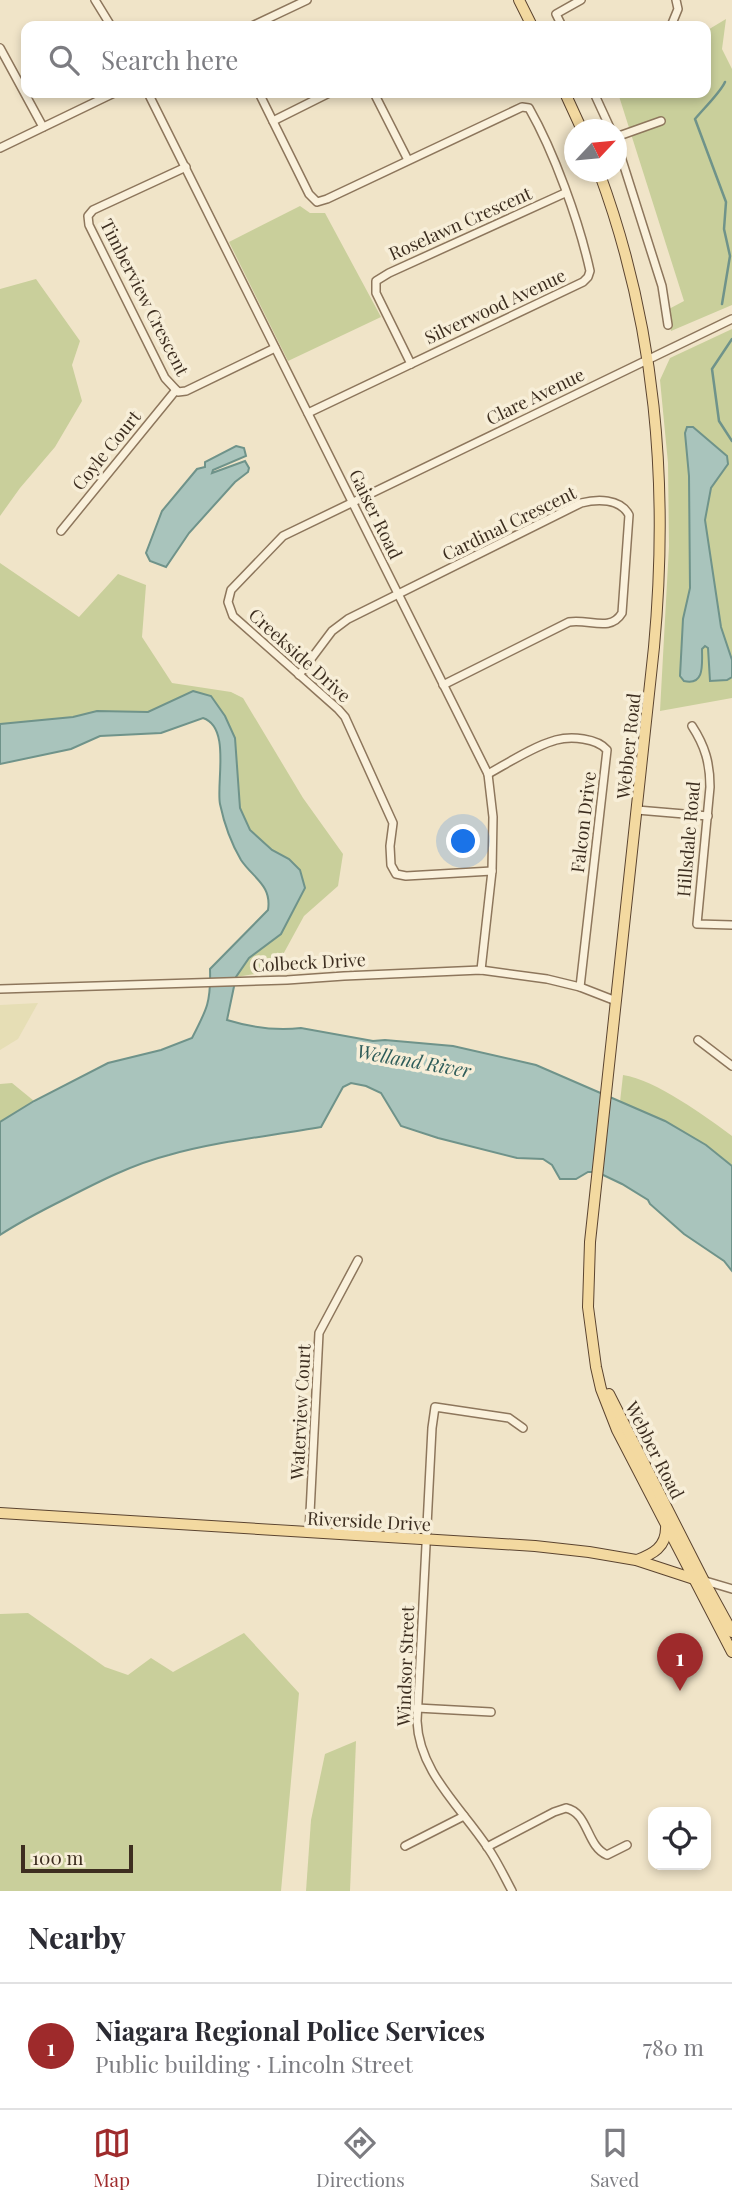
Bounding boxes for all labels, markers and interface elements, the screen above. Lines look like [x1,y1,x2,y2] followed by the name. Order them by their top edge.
[21,21,711,98] search box
[45,41,83,79] icon: search
[101,42,238,77] text: Search here
[564,119,627,182] north arrow
[385,180,536,265] street label: Roselawn Crescent
[95,215,195,380] street label: Timberview Crescent
[421,263,569,349] street label: Silverwood Avenue
[482,362,588,430] street label: Clare Avenue
[66,405,146,495] street label: Coyle Court
[344,465,408,563] street label: Gaiser Road
[438,480,581,566] street label: Cardinal Crescent
[244,603,356,707] street label: Creekside Drive
[610,691,646,801] street label: Webber Road
[565,770,601,874] street label: Falcon Drive
[671,780,705,898] street label: Hillsdale Road
[446,824,480,858] your location
[252,947,366,977] street label: Colbeck Drive
[355,1037,474,1083] water label: Welland River
[284,1343,316,1481] street label: Waterview Court
[620,1396,690,1503] street label: Webber Road
[306,1506,432,1536] street label: Riverside Drive
[391,1605,419,1728] street label: Windsor Street
[657,1633,703,1691] pin: 1
[648,1807,711,1870] map controls
[648,1807,711,1870] button: locate
[21,1842,133,1874] scale bar
[32,1844,83,1870] text: 100 m
[28,1917,126,1957] text: Nearby
[95,2013,485,2048] text: Niagara Regional Police Services
[47,2031,55,2062] text: 1
[643,2031,704,2062] text: 780 m
[95,2048,413,2079] text: Public building · Lincoln Street
[93,2124,131,2192] tab: Map
[316,2124,405,2192] tab: Directions
[590,2124,639,2192] tab: Saved

